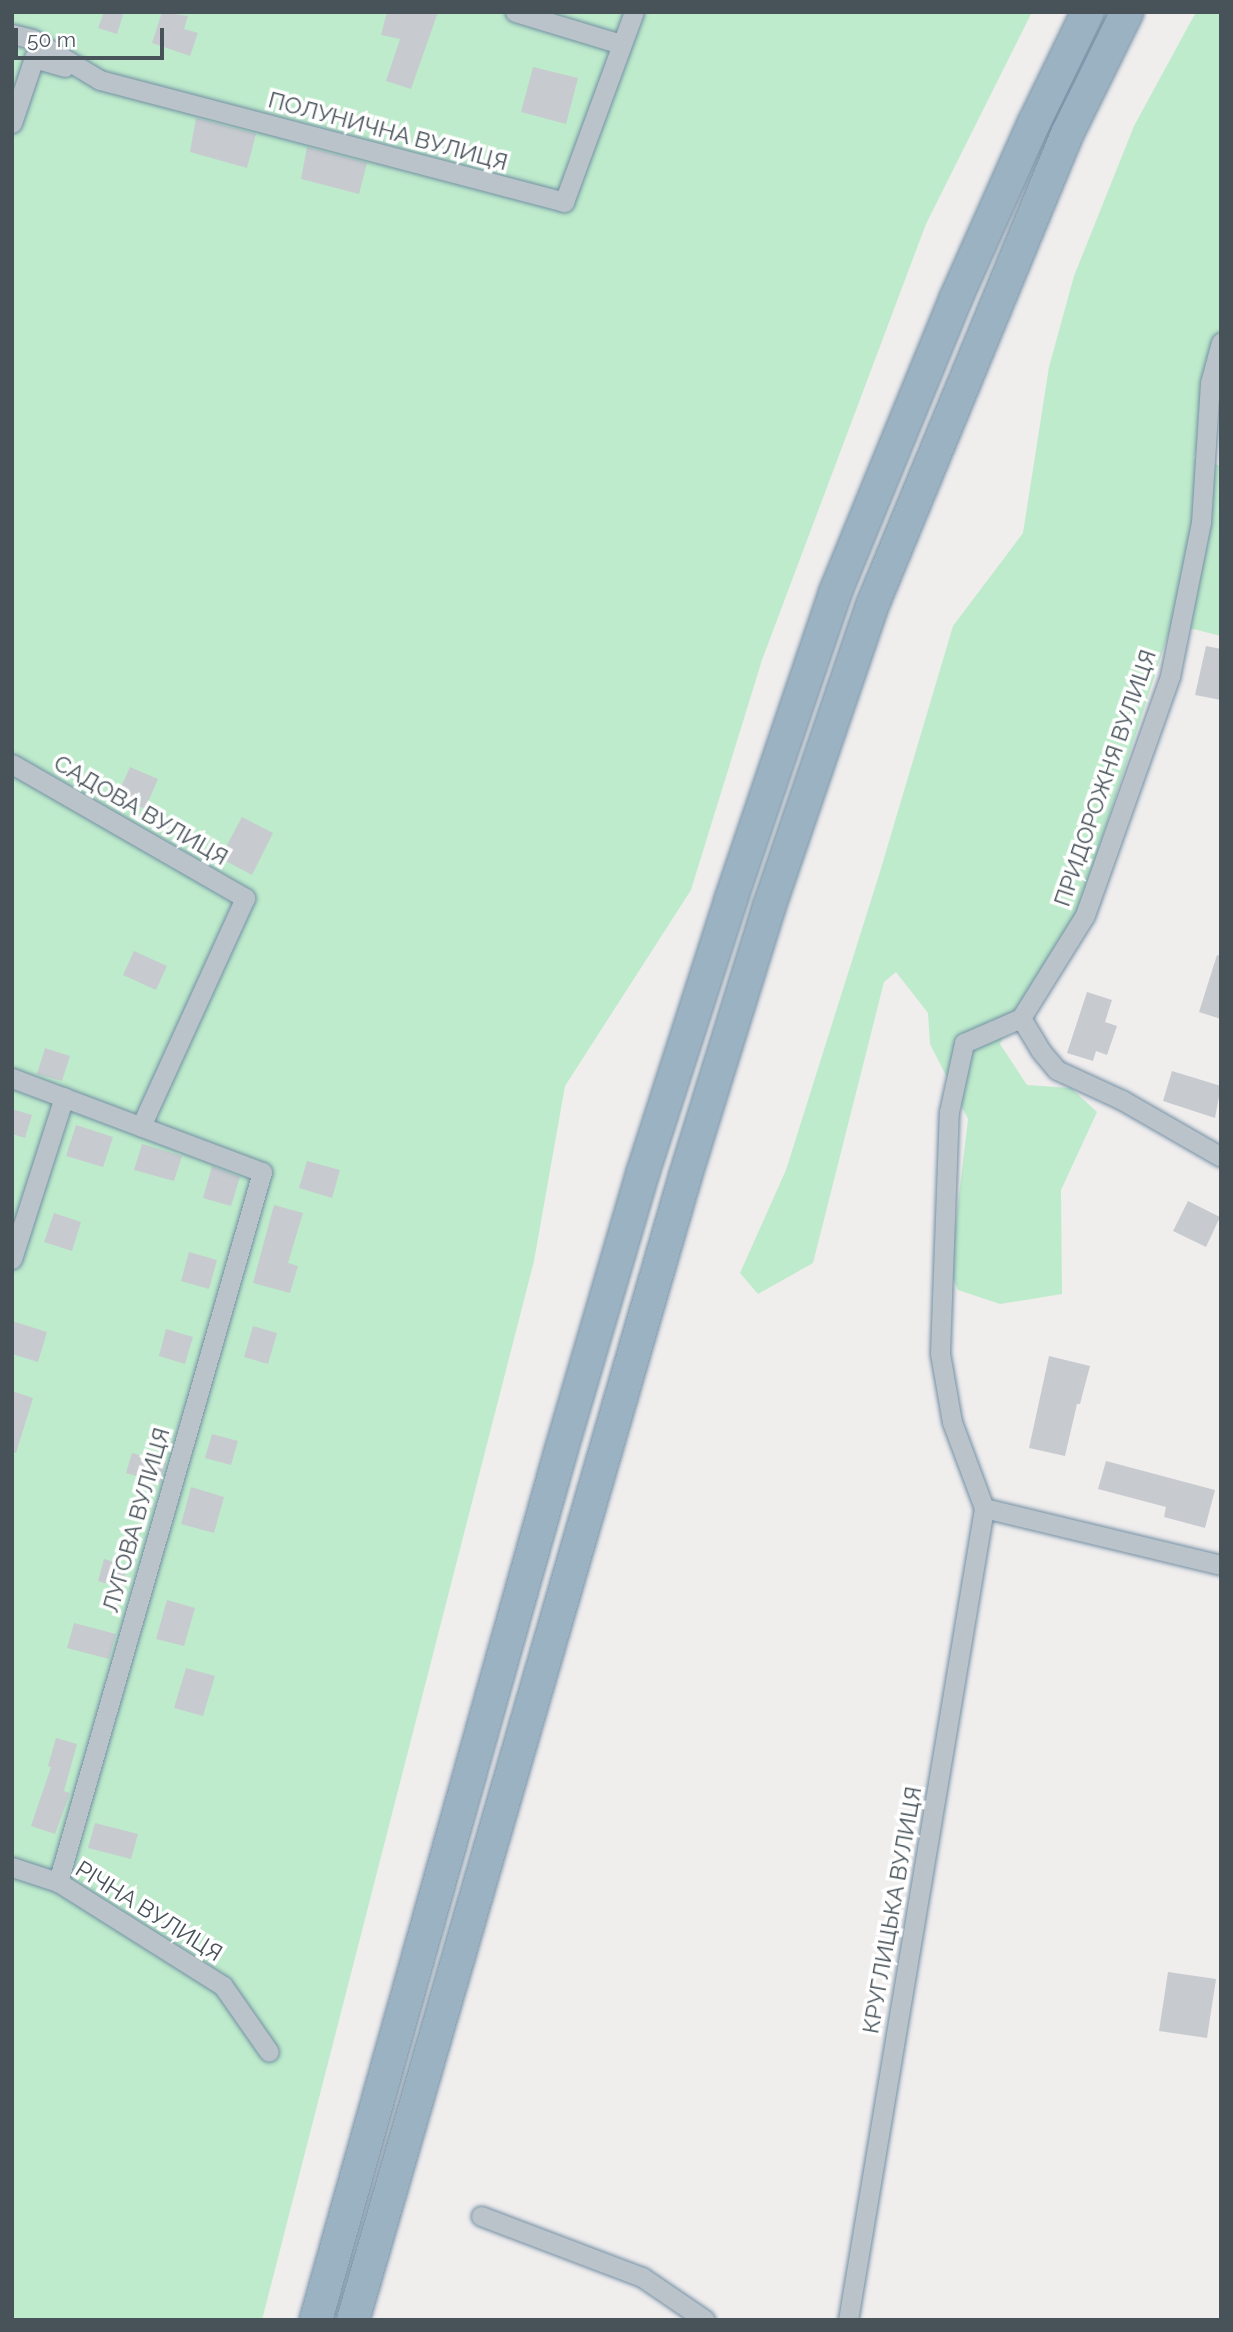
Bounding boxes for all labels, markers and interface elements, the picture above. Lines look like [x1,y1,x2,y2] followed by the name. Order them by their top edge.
[18,14,168,58] scale bar
[27,27,76,52] text: 50 m
[265,86,511,176] street label: ПОЛУНИЧНА ВУЛИЦЯ
[1048,646,1162,910] street label: ПРИДОРОЖНЯ ВУЛИЦЯ
[49,749,233,871] street label: САДОВА ВУЛИЦЯ
[96,1424,176,1616] street label: ЛУГОВА ВУЛИЦЯ
[857,1784,927,2036] street label: КРУГЛИЦЬКА ВУЛИЦЯ
[70,1855,228,1967] street label: РІЧНА ВУЛИЦЯ

